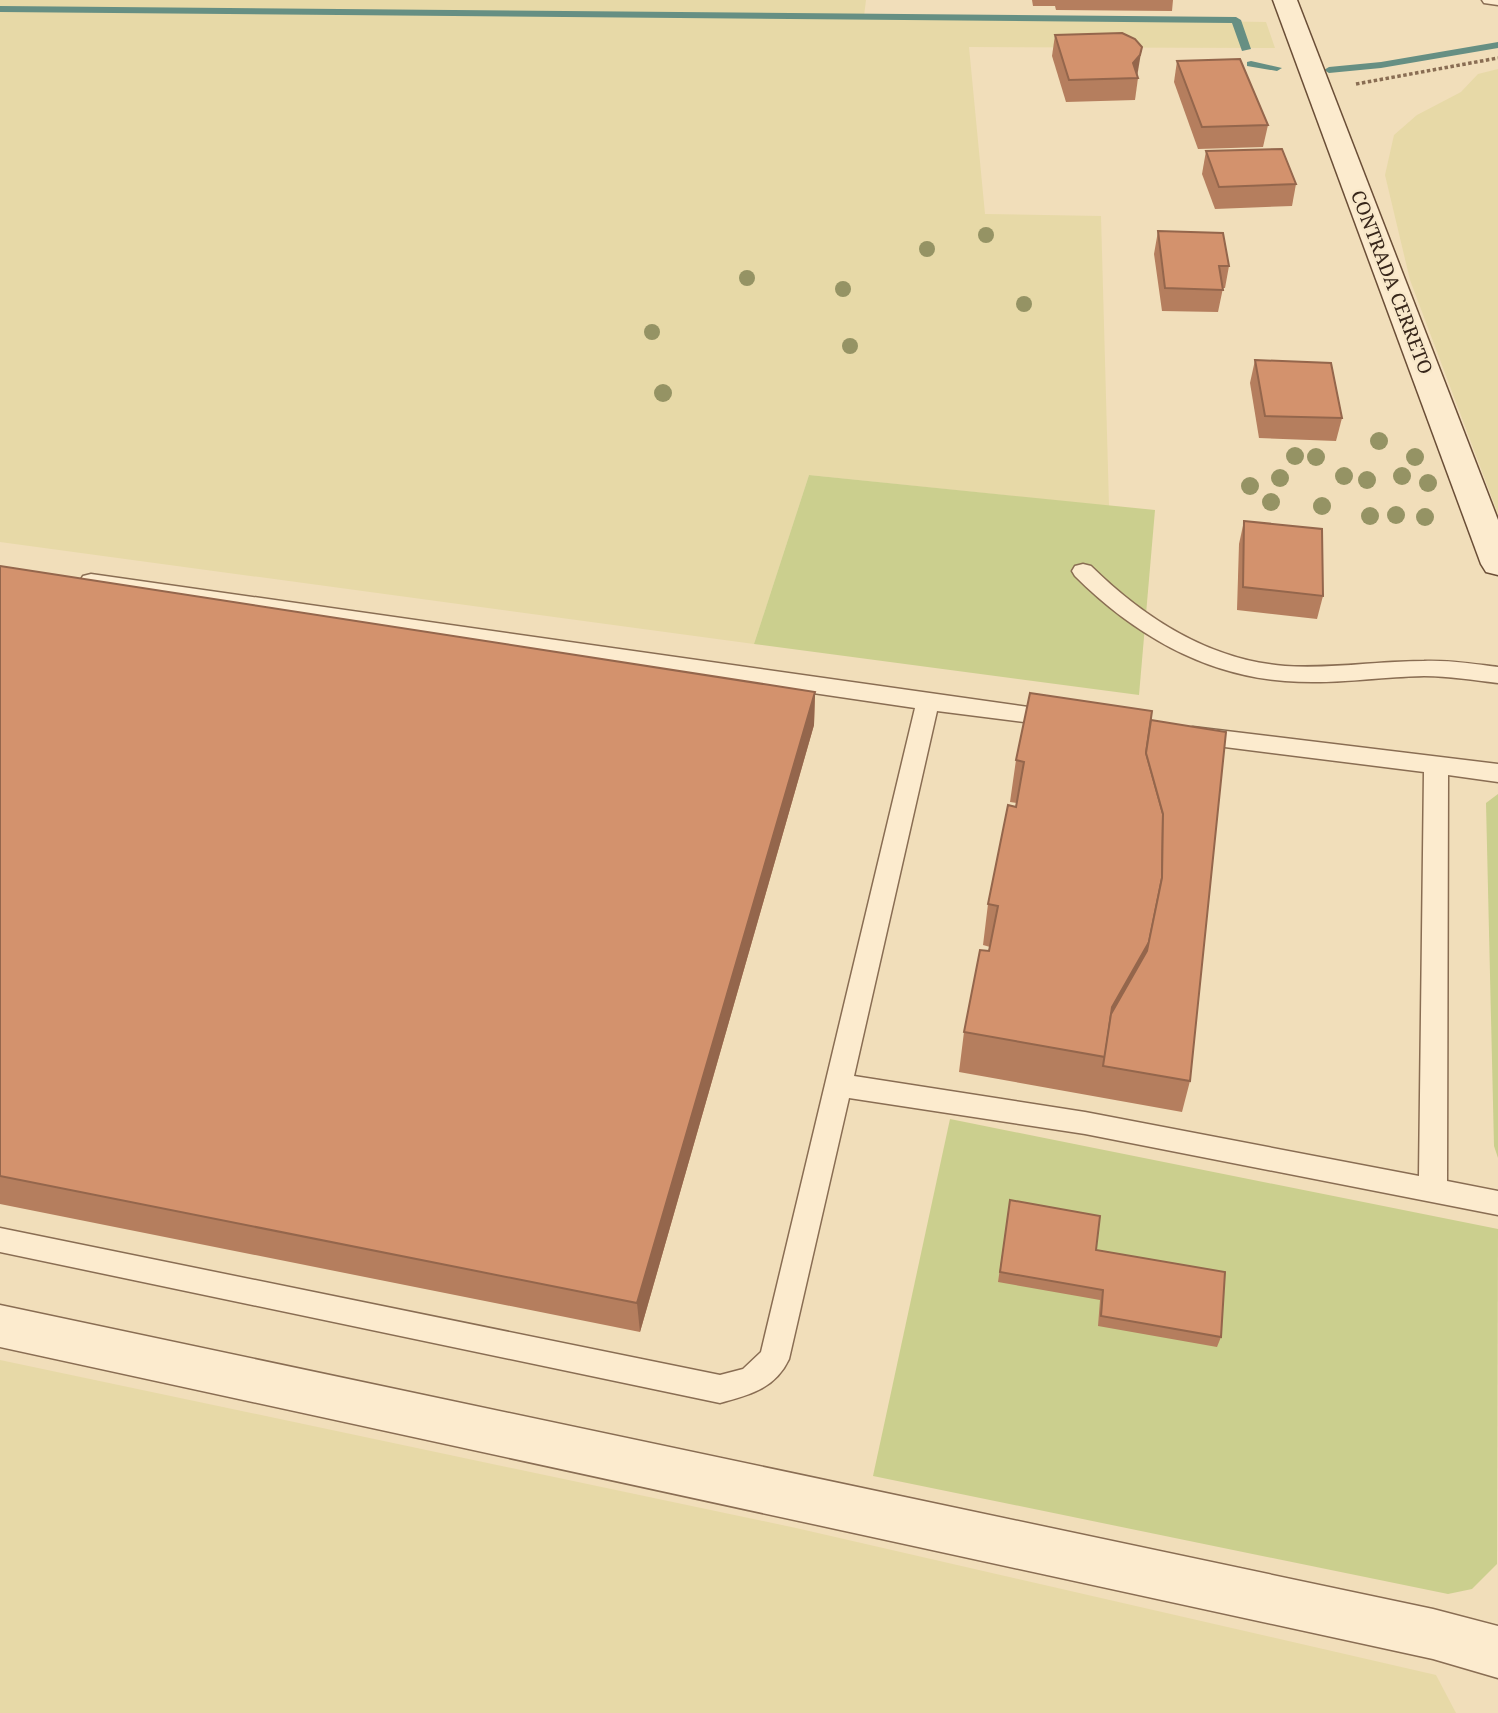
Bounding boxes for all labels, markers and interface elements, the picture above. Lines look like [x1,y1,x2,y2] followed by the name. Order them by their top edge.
[1345,186,1439,378] street label: CONTRADA CERRETO

